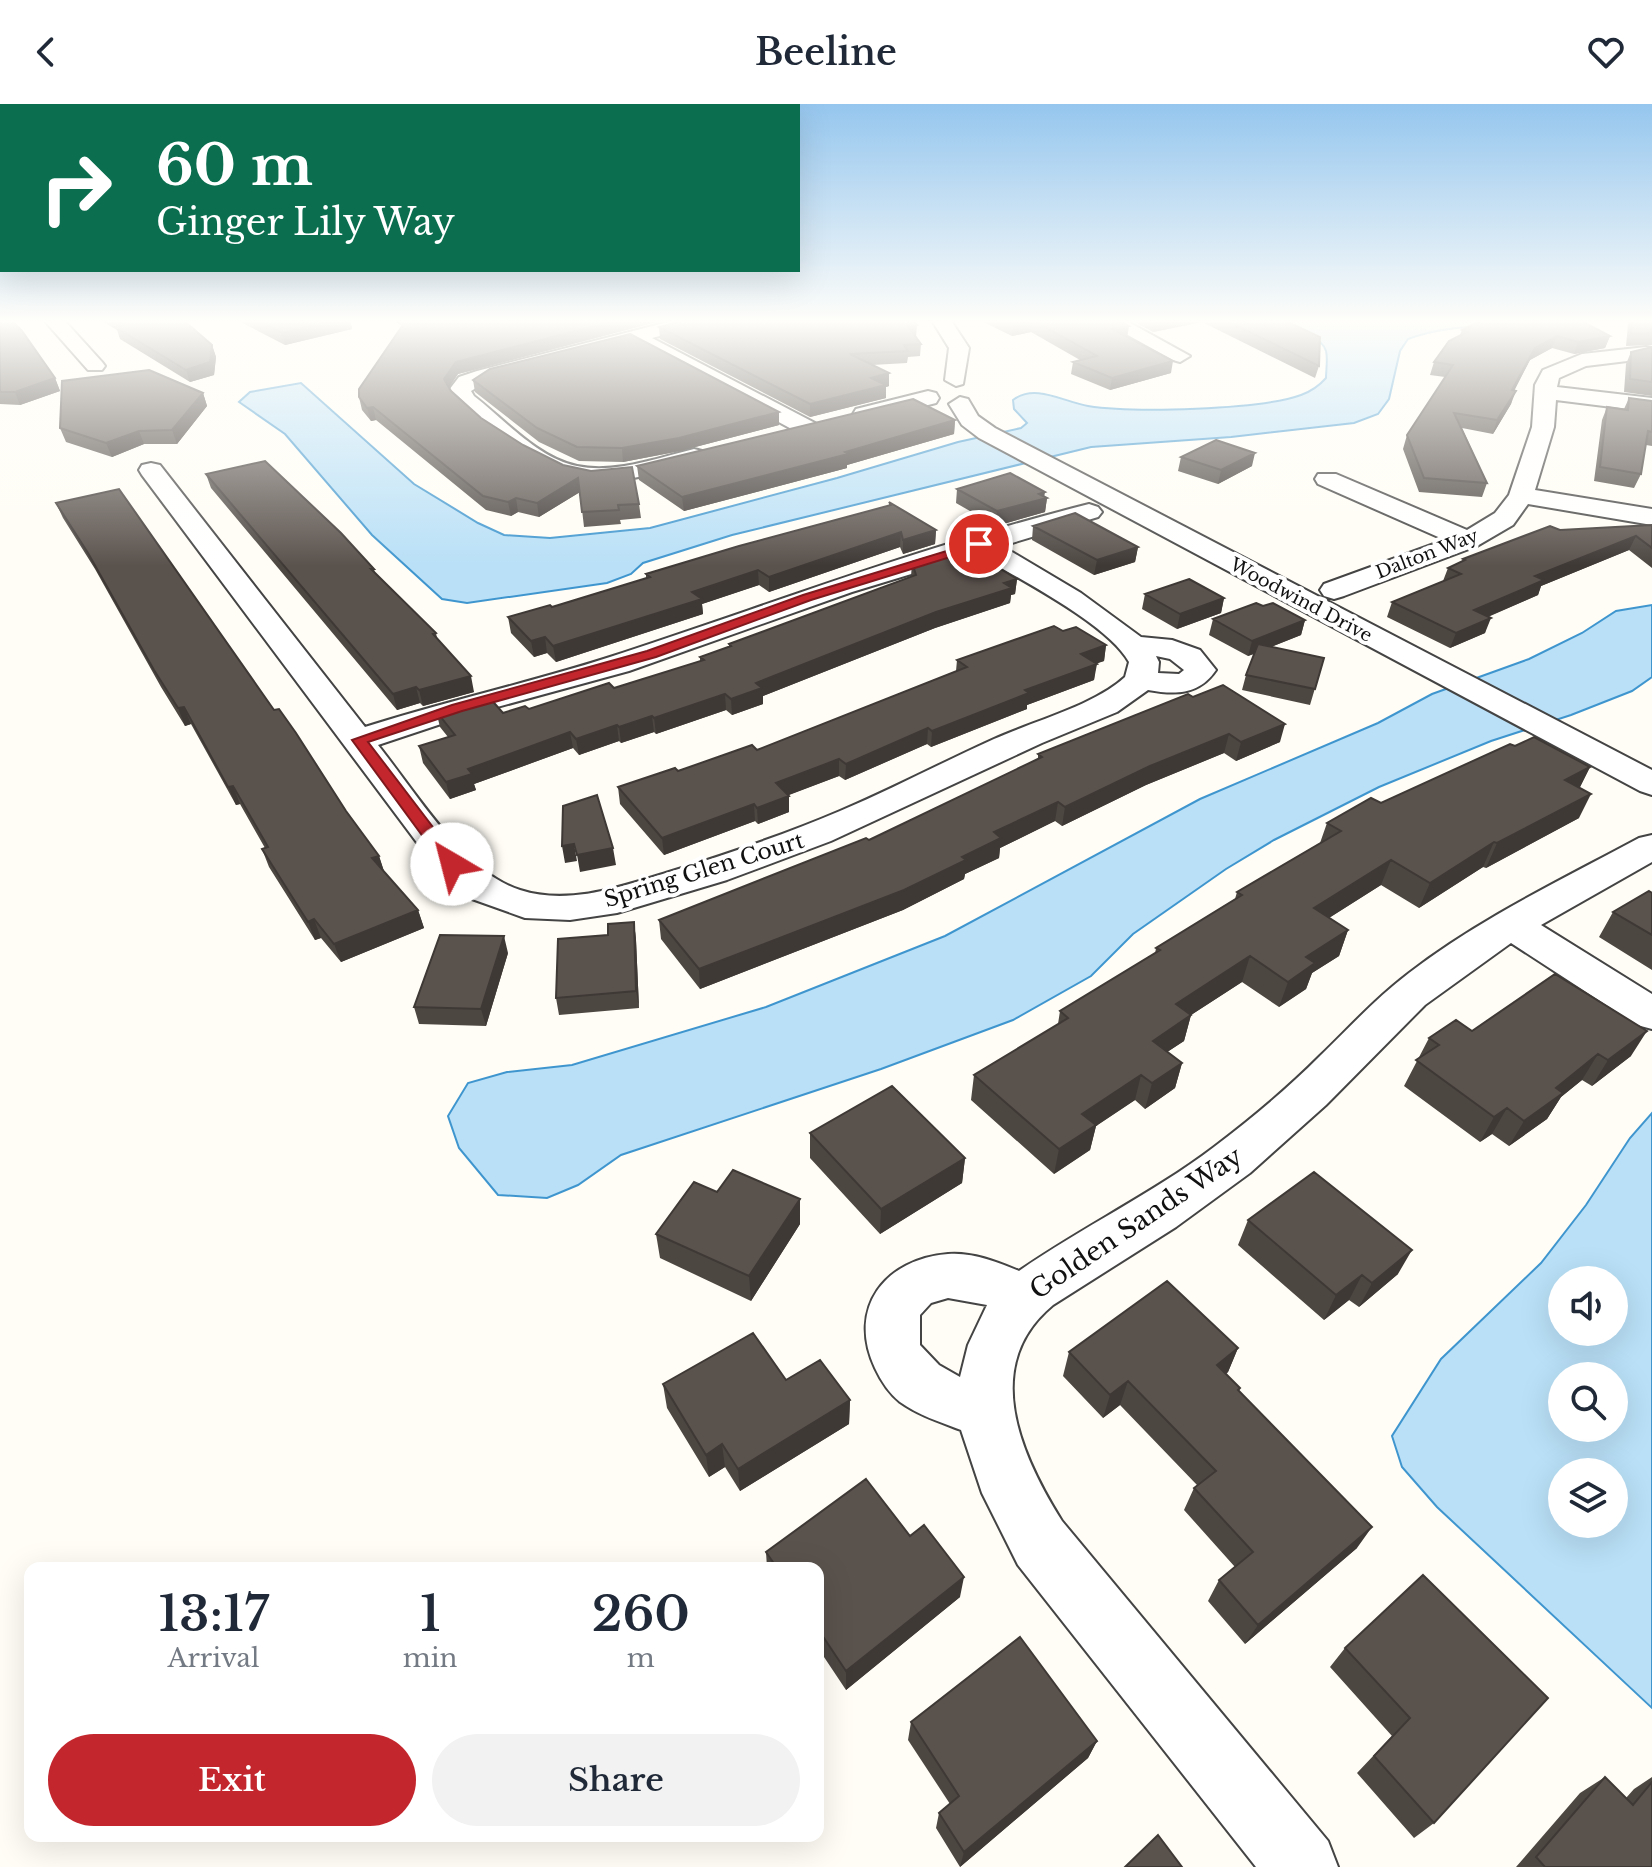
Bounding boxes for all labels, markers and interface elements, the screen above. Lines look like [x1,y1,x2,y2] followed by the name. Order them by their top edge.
[24,30,68,74] icon: back
[755,30,897,75] text: Beeline
[1584,30,1628,74] icon: heart
[156,131,313,200] text: 60 m
[24,136,128,240] icon: right
[156,200,455,245] text: Ginger Lily Way
[945,510,1013,578] pin
[957,522,1001,566] icon: arrive
[1373,524,1482,584] street label: Dalton Way
[1225,553,1376,647] street label: Woodwind Drive
[410,822,494,906] position arrow
[601,827,808,913] street label: Spring Glen Court
[1024,1140,1249,1306] street label: Golden Sands Way
[1548,1266,1628,1538] map controls
[1548,1266,1628,1346] button: sound
[1548,1362,1628,1442] button: search
[1548,1458,1628,1538] button: layers
[158,1584,269,1644] text: 13:17
[420,1584,441,1644] text: 1
[592,1584,690,1644] text: 260
[167,1642,259,1674] text: Arrival
[403,1642,458,1674] text: min
[627,1642,655,1674] text: m
[48,1734,416,1826] button: Exit
[432,1734,800,1826] button: Share

